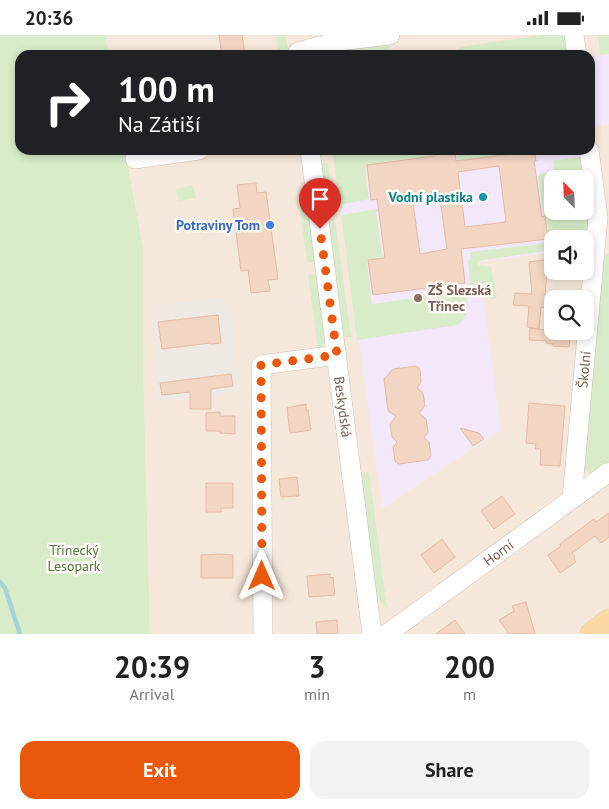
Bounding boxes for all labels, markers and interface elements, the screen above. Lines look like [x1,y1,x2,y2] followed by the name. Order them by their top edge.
[25,6,73,30] text: 20:36
[118,66,215,112] text: 100 m
[35,70,100,135] icon: right
[118,110,201,138] text: Na Zátiší
[544,170,594,220] north arrow
[544,170,594,340] map controls
[299,178,341,229] pin
[306,185,334,213] icon: arrive
[388,188,473,206] place label: Vodní plastika
[477,191,489,203] marker: Vodní plastika
[176,216,260,234] place label: Potraviny Tom
[264,219,276,231] marker: Potraviny Tom
[544,230,594,280] button: sound
[428,281,491,315] place label: ZŠ Slezská Třinec
[544,290,594,340] button: search
[412,292,424,304] marker: ZŠ Slezská Třinec
[573,350,595,389] street label: Školní
[330,375,356,439] street label: Beskydská
[480,535,517,570] street label: Horní
[48,541,101,575] park label: Třinecký Lesopark
[235,549,287,601] position arrow
[114,647,190,686] text: 20:39
[309,647,326,686] text: 3
[444,647,495,686] text: 200
[130,684,174,704] text: Arrival
[304,684,330,704] text: min
[463,684,476,704] text: m
[20,741,300,799] button: Exit
[310,741,589,799] button: Share

